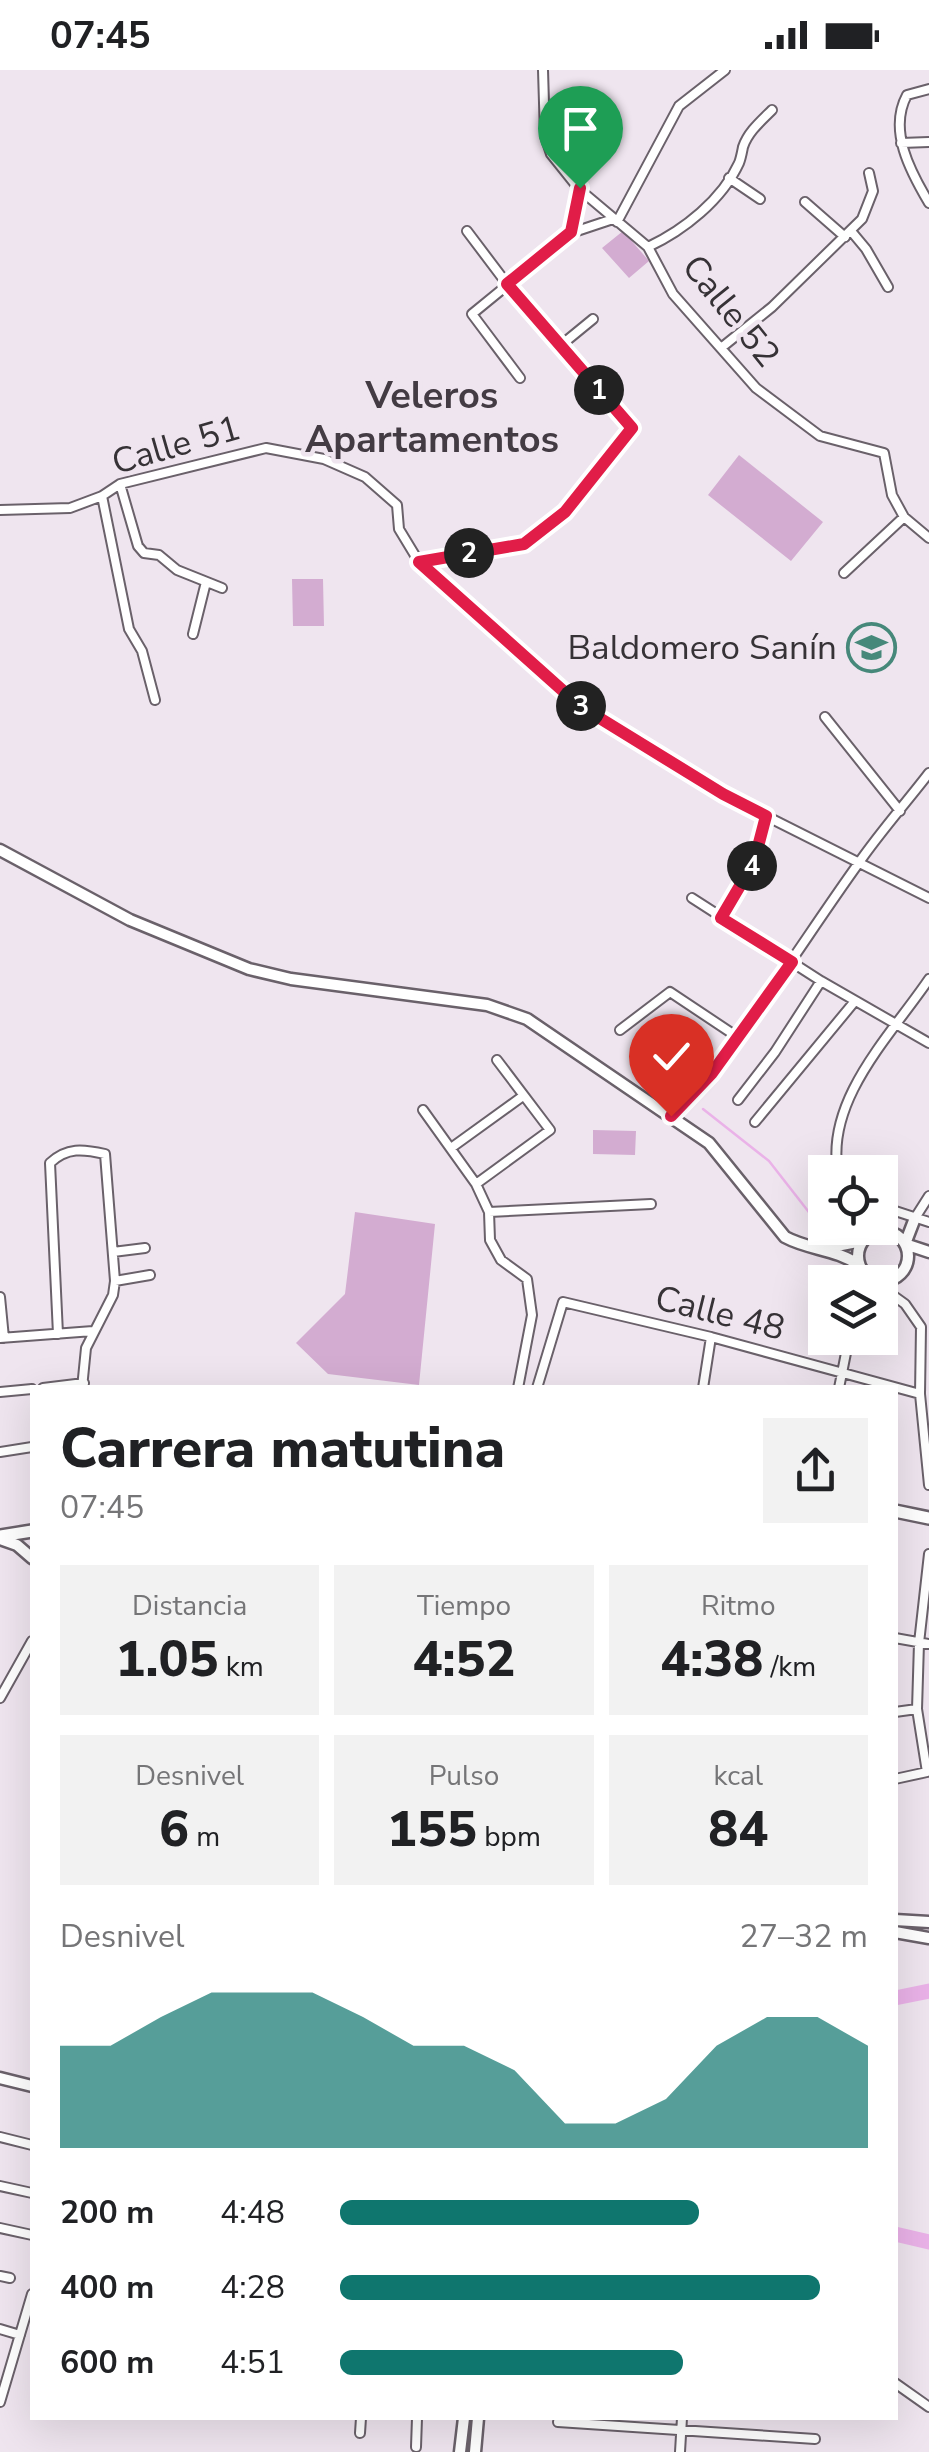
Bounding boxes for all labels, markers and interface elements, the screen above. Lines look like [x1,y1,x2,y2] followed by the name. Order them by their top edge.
[50,10,151,61] text: 07:45
[538,86,623,189] pin
[553,101,608,156] icon: arrive
[671,245,791,377] street label: Calle 52
[574,365,624,415] pin: 1
[305,370,559,465] district label: Veleros Apartamentos
[591,371,607,409] text: 1
[106,404,246,486] street label: Calle 51
[444,528,494,578] pin: 2
[461,534,477,572] text: 2
[846,621,898,673] school or university icon: Baldomero Sanín
[567,624,837,671] place label: Baldomero Sanín
[556,681,606,731] pin: 3
[573,687,589,725] text: 3
[727,841,777,891] pin: 4
[744,847,760,885] text: 4
[629,1014,714,1117] pin
[644,1029,699,1084] icon: check
[808,1155,898,1355] map controls
[808,1155,898,1245] button: locate
[808,1265,898,1355] button: layers
[650,1274,790,1352] street label: Calle 48
[60,1411,505,1486] text: Carrera matutina
[763,1418,868,1523] button: share
[60,1486,144,1529] text: 07:45
[132,1587,247,1625] text: Distancia
[417,1587,511,1625] text: Tiempo
[701,1587,776,1625] text: Ritmo
[116,1625,219,1694] text: 1.05
[412,1625,515,1694] text: 4:52
[660,1625,763,1694] text: 4:38
[219,1648,264,1686] text: km
[763,1648,816,1686] text: /km
[135,1757,244,1795] text: Desnivel
[429,1757,499,1795] text: Pulso
[714,1757,763,1795] text: kcal
[159,1795,189,1864] text: 6
[387,1795,477,1864] text: 155
[708,1795,768,1864] text: 84
[189,1818,220,1856] text: m
[477,1818,541,1856] text: bpm
[60,1915,185,1958] text: Desnivel
[740,1915,868,1958] text: 27–32 m
[60,2191,154,2234] text: 200 m
[220,2191,285,2234] text: 4:48
[60,2266,154,2309] text: 400 m
[220,2266,285,2309] text: 4:28
[60,2341,154,2384] text: 600 m
[220,2341,285,2384] text: 4:51

